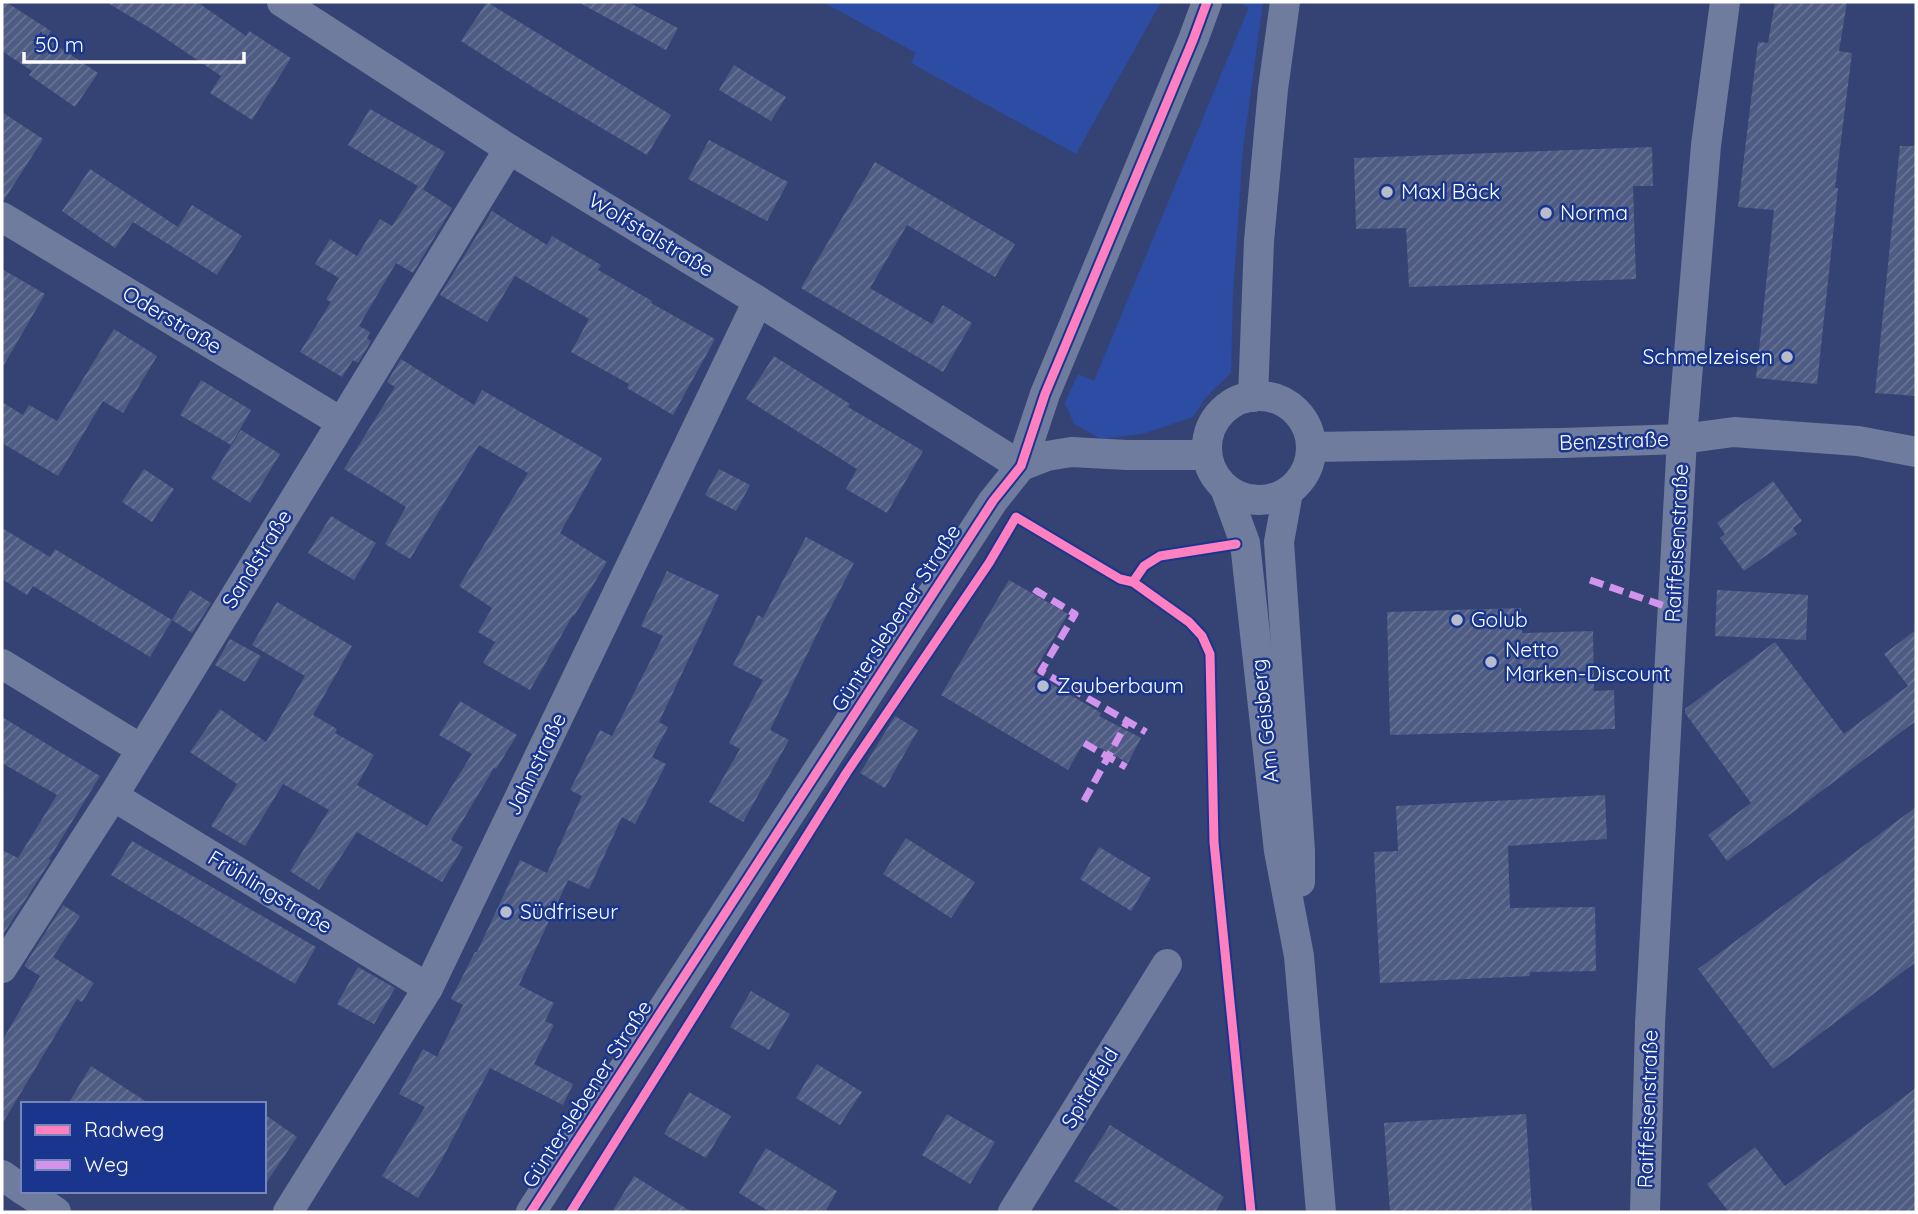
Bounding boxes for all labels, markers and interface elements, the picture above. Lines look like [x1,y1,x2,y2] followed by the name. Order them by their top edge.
[24,21,245,65] scale bar
[35,31,84,57] text: 50 m
[1401,178,1500,204] place label: Maxl Bäck
[1379,184,1395,200] marker: Maxl Bäck
[584,187,719,282] street label: Wolfstalstraße
[1560,199,1628,225] place label: Norma
[1538,205,1554,221] marker: Norma
[118,279,227,359] street label: Oderstraße
[1642,343,1773,369] place label: Schmelzeisen
[1779,349,1795,365] marker: Schmelzeisen
[1559,425,1669,455] street label: Benzstraße
[1659,463,1693,623] street label: Raiffeisenstraße
[216,504,297,613] street label: Sandstraße
[825,519,966,716] street label: Günterslebener Straße
[1471,606,1528,632] place label: Golub
[1449,612,1465,628] marker: Golub
[1505,636,1670,686] place label: Netto Marken-Discount
[1483,654,1499,670] marker: Netto Marken-Discount
[1245,658,1283,784] street label: Am Geisberg
[1057,672,1184,698] place label: Zauberbaum
[1035,678,1051,694] marker: Zauberbaum
[499,708,571,819] street label: Jahnstraße
[204,844,337,938] street label: Frühlingstraße
[520,898,618,924] place label: Südfriseur
[498,904,514,920] marker: Südfriseur
[516,995,657,1192] street label: Günterslebener Straße
[1631,1029,1663,1189] street label: Raiffeisenstraße
[1055,1042,1123,1133] street label: Spitalfeld
[21,1102,266,1193] legend
[84,1116,164,1142] text: Radweg
[84,1151,129,1177] text: Weg

